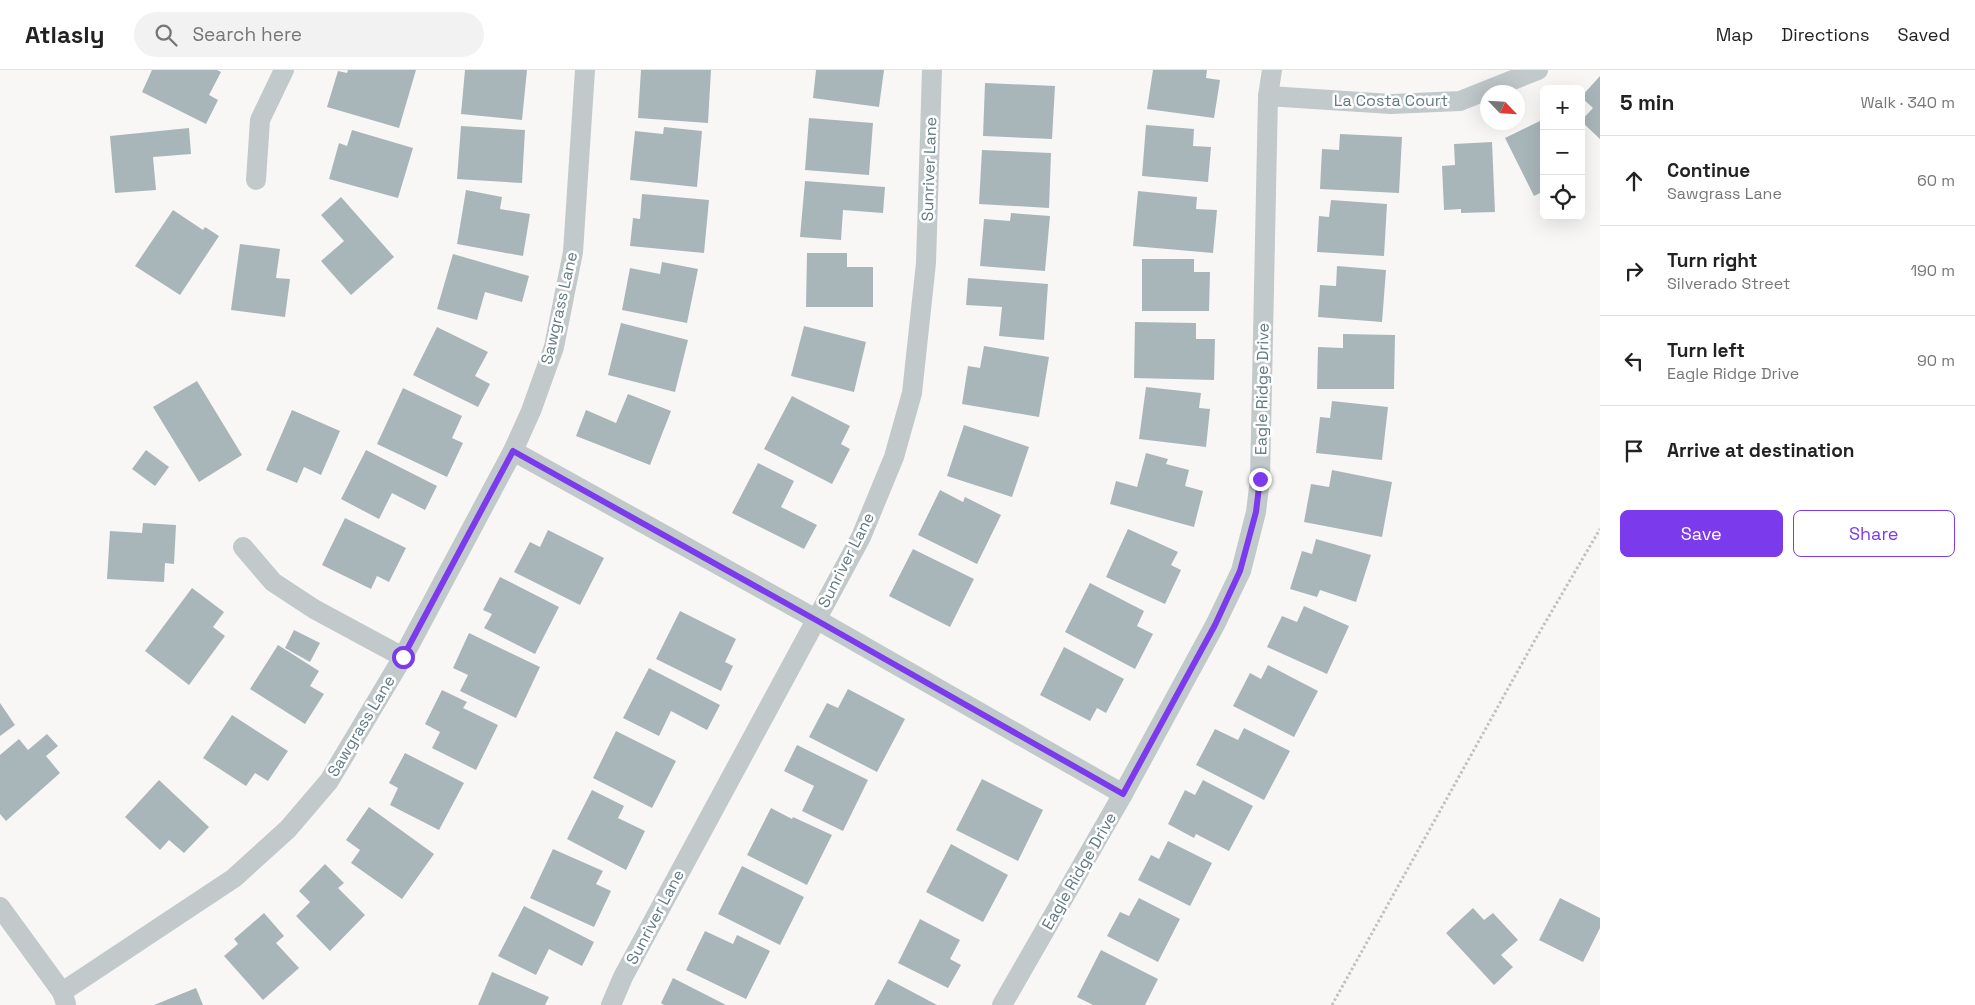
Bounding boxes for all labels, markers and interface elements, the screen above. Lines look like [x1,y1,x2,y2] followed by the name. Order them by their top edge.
[134,12,484,57] search box
[25,19,104,50] text: Atlasly
[152,21,180,49] icon: search
[192,22,302,47] text: Search here
[1716,23,1753,46] text: Map
[1781,23,1870,46] text: Directions
[1898,23,1950,46] text: Saved
[1480,85,1525,130] north arrow
[1540,85,1585,220] map controls
[1540,85,1585,130] button: +
[1620,89,1674,116] text: 5 min
[1334,90,1448,111] street label: La Costa Court
[1860,92,1955,113] text: Walk · 340 m
[917,116,941,222] street label: Sunriver Lane
[1540,130,1585,175] button: −
[1667,158,1750,183] text: Continue
[1620,167,1648,195] icon: ahead
[1917,170,1955,191] text: 60 m
[1540,175,1585,220] button: locate
[1667,183,1782,204] text: Sawgrass Lane
[1667,248,1757,273] text: Turn right
[536,250,582,366] street label: Sawgrass Lane
[1620,257,1648,285] icon: right
[1910,260,1955,281] text: 190 m
[1667,273,1790,294] text: Silverado Street
[1250,323,1274,455] street label: Eagle Ridge Drive
[1667,338,1745,363] text: Turn left
[1620,347,1648,375] icon: left
[1917,350,1955,371] text: 90 m
[1667,363,1799,384] text: Eagle Ridge Drive
[1620,437,1648,465] icon: arrive
[1667,438,1855,463] text: Arrive at destination
[1249,468,1272,491] route end
[813,509,879,611] street label: Sunriver Lane
[1620,510,1783,557] button: Save
[1793,510,1955,557] button: Share
[392,646,415,669] route start
[322,671,400,781] street label: Sawgrass Lane
[1037,808,1121,934] street label: Eagle Ridge Drive
[621,866,689,968] street label: Sunriver Lane

